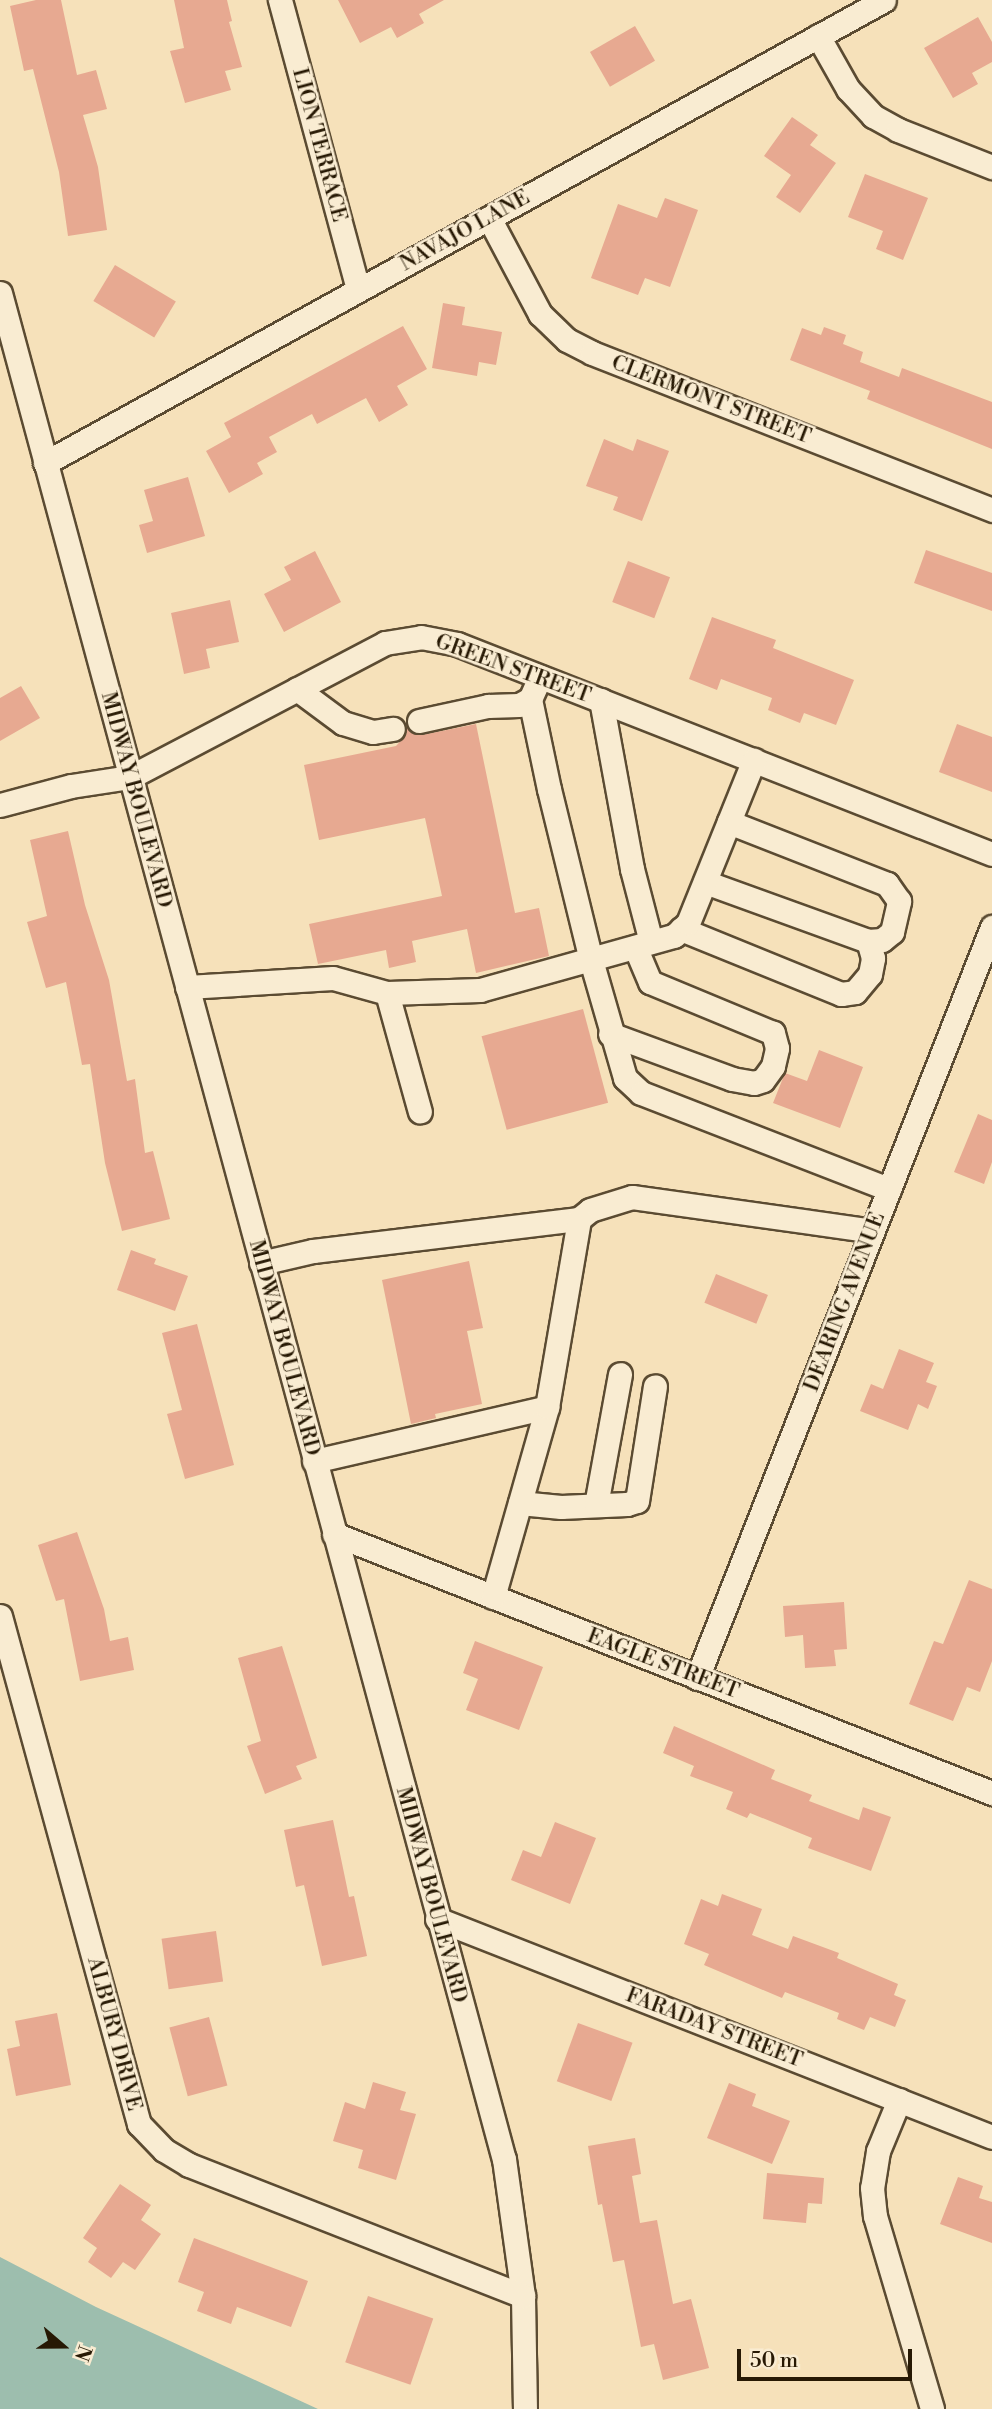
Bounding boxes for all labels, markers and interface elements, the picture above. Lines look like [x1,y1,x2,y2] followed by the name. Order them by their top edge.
[286,65,352,225] street label: LION TERRACE
[396,185,534,277] street label: NAVAJO LANE
[608,350,814,450] street label: CLERMONT STREET
[432,629,594,709] street label: GREEN STREET
[95,689,177,911] street label: MIDWAY BOULEVARD
[799,1209,891,1395] street label: DEARING AVENUE
[243,1237,325,1459] street label: MIDWAY BOULEVARD
[583,1623,743,1705] street label: EAGLE STREET
[390,1784,472,2006] street label: MIDWAY BOULEVARD
[81,1954,147,2114] street label: ALBURY DRIVE
[622,1983,806,2073] street label: FARADAY STREET
[28,2311,98,2381] north arrow
[740,2336,915,2380] scale bar
[69,2342,97,2364] text: N
[750,2348,798,2374] text: 50 m

